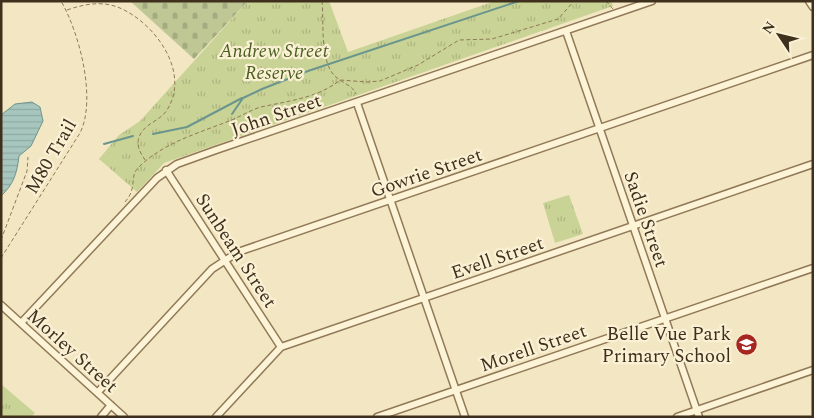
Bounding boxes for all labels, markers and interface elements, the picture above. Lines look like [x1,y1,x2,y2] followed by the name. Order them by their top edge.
[754,10,804,60] north arrow
[757,17,781,39] text: N
[218,37,330,88] park label: Andrew Street Reserve
[227,86,326,144] street label: John Street
[18,114,85,200] street label: M80 Trail
[367,141,487,206] street label: Gowrie Street
[616,167,676,272] street label: Sadie Street
[188,188,284,314] street label: Sunbeam Street
[447,229,548,288] street label: Evell Street
[20,302,124,400] street label: Morley Street
[476,317,591,380] street label: Morell Street
[602,320,731,371] place label: Belle Vue Park Primary School
[735,332,759,356] school or university icon: Belle Vue Park Primary School

